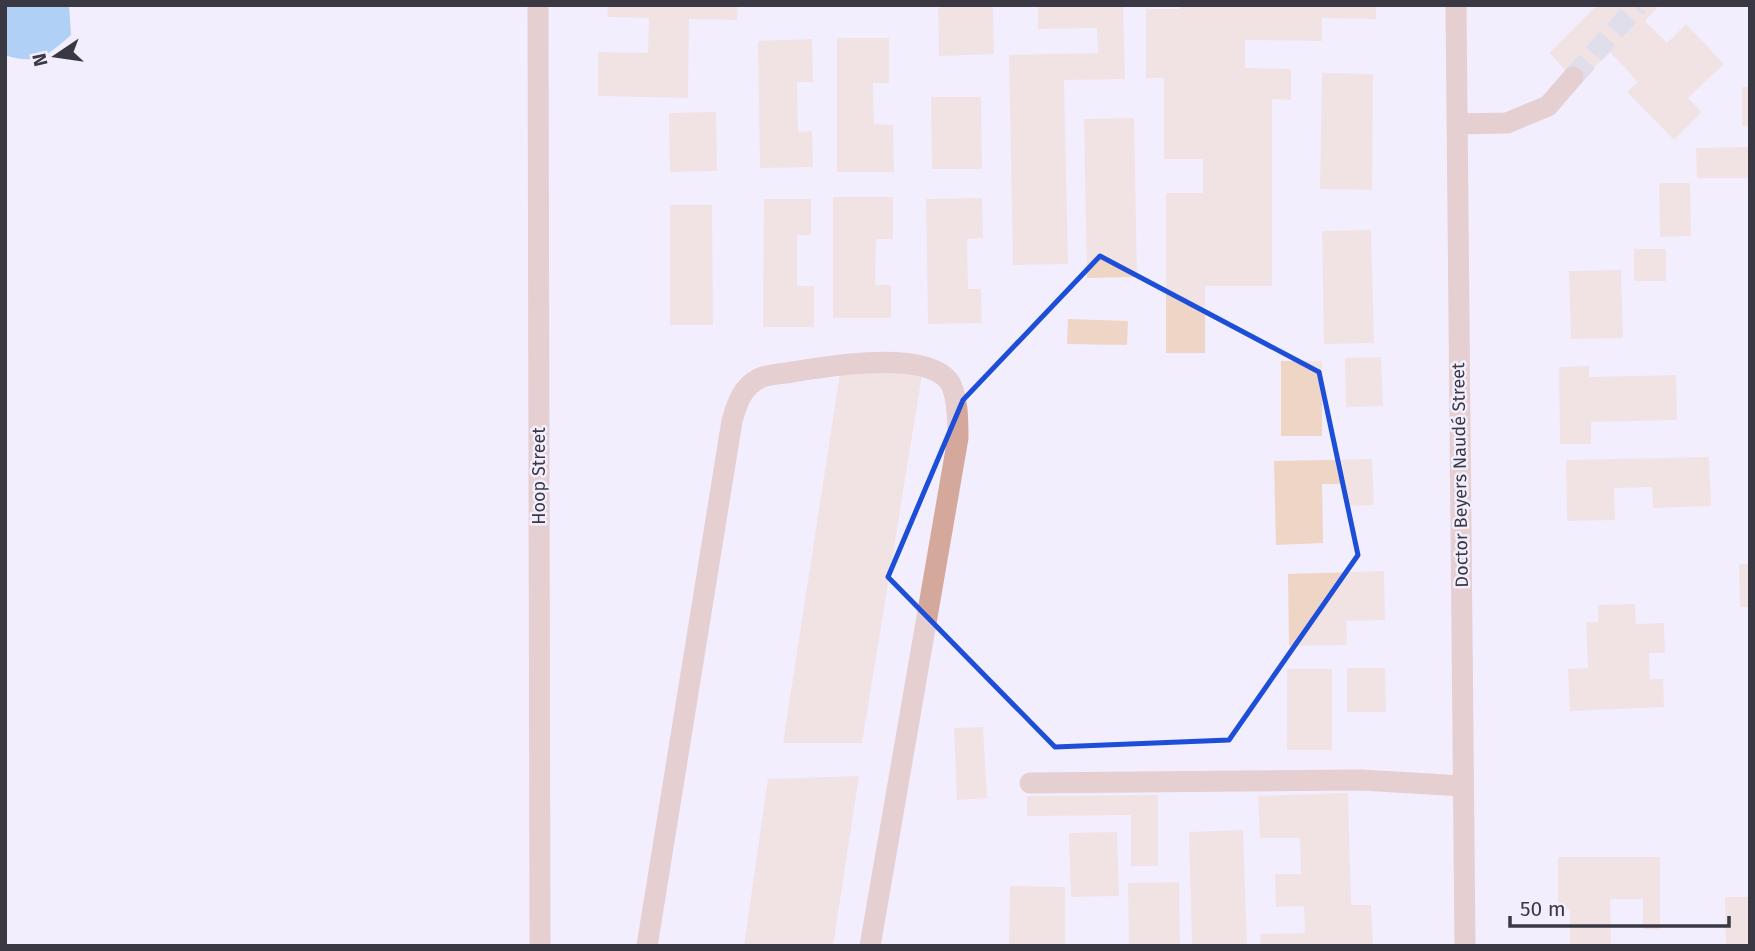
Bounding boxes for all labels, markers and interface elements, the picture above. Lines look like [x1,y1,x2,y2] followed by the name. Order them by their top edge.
[21,21,91,91] north arrow
[27,51,53,68] text: N
[1447,362,1473,588] street label: Doctor Beyers Naudé Street
[528,427,550,525] street label: Hoop Street
[1510,884,1729,928] scale bar
[1520,896,1566,922] text: 50 m

